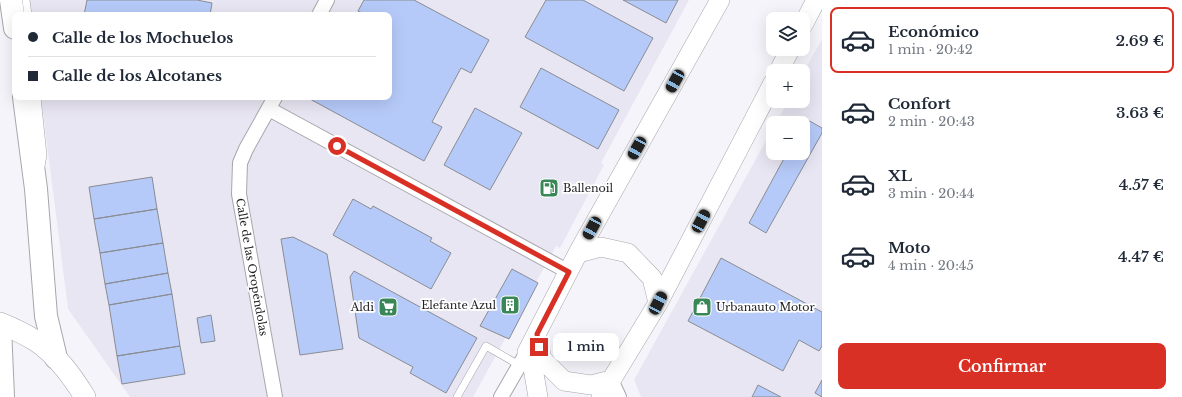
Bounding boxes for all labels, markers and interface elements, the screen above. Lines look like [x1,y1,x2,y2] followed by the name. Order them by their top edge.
[766,12,810,160] map controls
[766,12,810,56] button: layers
[840,22,876,58] icon: car
[888,22,979,41] text: Económico
[52,28,233,47] text: Calle de los Mochuelos
[1115,31,1164,50] text: 2.69 €
[888,41,973,58] text: 1 min · 20:42
[766,64,810,108] button: +
[52,66,222,85] text: Calle de los Alcotanes
[664,68,686,94] car
[840,94,876,130] icon: car
[888,94,951,113] text: Confort
[1116,103,1164,122] text: 3.63 €
[888,113,975,130] text: 2 min · 20:43
[766,116,810,160] button: −
[626,135,648,161] car
[328,137,346,155] route start
[840,166,876,202] icon: car
[888,166,912,185] text: XL
[1119,175,1164,194] text: 4.57 €
[538,177,560,199] fuel station icon: Ballenoil
[563,181,614,195] place label: Ballenoil
[888,185,974,202] text: 3 min · 20:44
[233,197,271,337] street label: Calle de las Oropéndolas
[690,208,712,234] car
[581,215,603,241] car
[840,238,876,274] icon: car
[888,238,930,257] text: Moto
[1118,247,1164,266] text: 4.47 €
[888,257,974,274] text: 4 min · 20:45
[647,290,669,316] car
[499,294,521,316] building icon: Elefante Azul
[377,296,399,318] supermarket icon: Aldi
[691,296,713,318] shop icon: Urbanauto Motor
[421,298,496,312] place label: Elefante Azul
[350,300,374,314] place label: Aldi
[716,300,815,314] place label: Urbanauto Motor
[553,333,619,361] callout: 1 min
[530,338,548,356] route end
[567,338,605,355] text: 1 min
[838,343,1166,389] button: Confirmar

